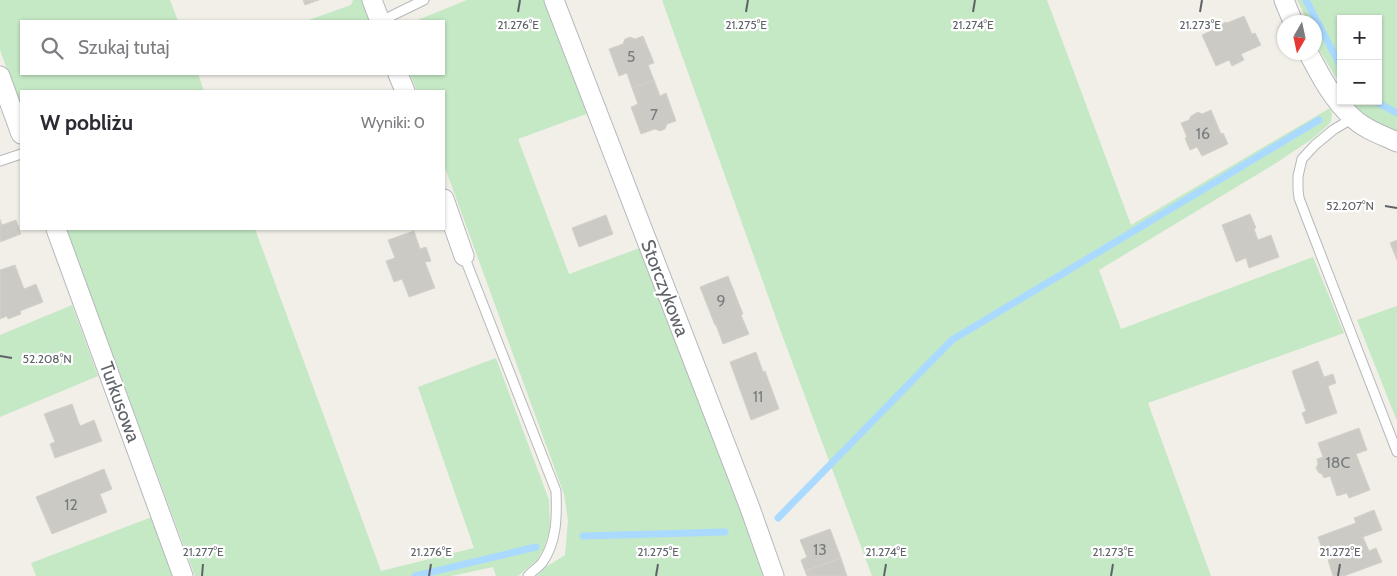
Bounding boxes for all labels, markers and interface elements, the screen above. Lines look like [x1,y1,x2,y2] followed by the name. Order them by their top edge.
[1277,15,1322,60] north arrow
[1337,15,1382,105] map controls
[1337,15,1382,60] button: +
[497,17,539,32] text: 21.276°E
[725,17,767,32] text: 21.275°E
[952,17,994,32] text: 21.274°E
[1179,17,1221,32] text: 21.273°E
[20,20,445,75] search box
[38,34,66,62] icon: search
[78,36,170,59] text: Szukaj tutaj
[627,47,635,66] house number: 5
[1337,60,1382,105] button: −
[650,105,658,124] house number: 7
[40,110,133,135] text: W pobliżu
[361,113,425,132] text: Wyniki: 0
[1196,124,1210,143] house number: 16
[1326,198,1374,213] text: 52.207°N
[636,236,694,340] street label: Storczykowa
[716,291,726,310] house number: 9
[22,351,72,366] text: 52.208°N
[95,359,145,445] street label: Turkusowa
[753,387,763,406] house number: 11
[1326,453,1351,472] house number: 18C
[64,495,78,514] house number: 12
[813,540,827,559] house number: 13
[182,544,224,559] text: 21.277°E
[410,544,452,559] text: 21.276°E
[637,544,679,559] text: 21.275°E
[865,544,907,559] text: 21.274°E
[1092,544,1134,559] text: 21.273°E
[1319,544,1361,559] text: 21.272°E

